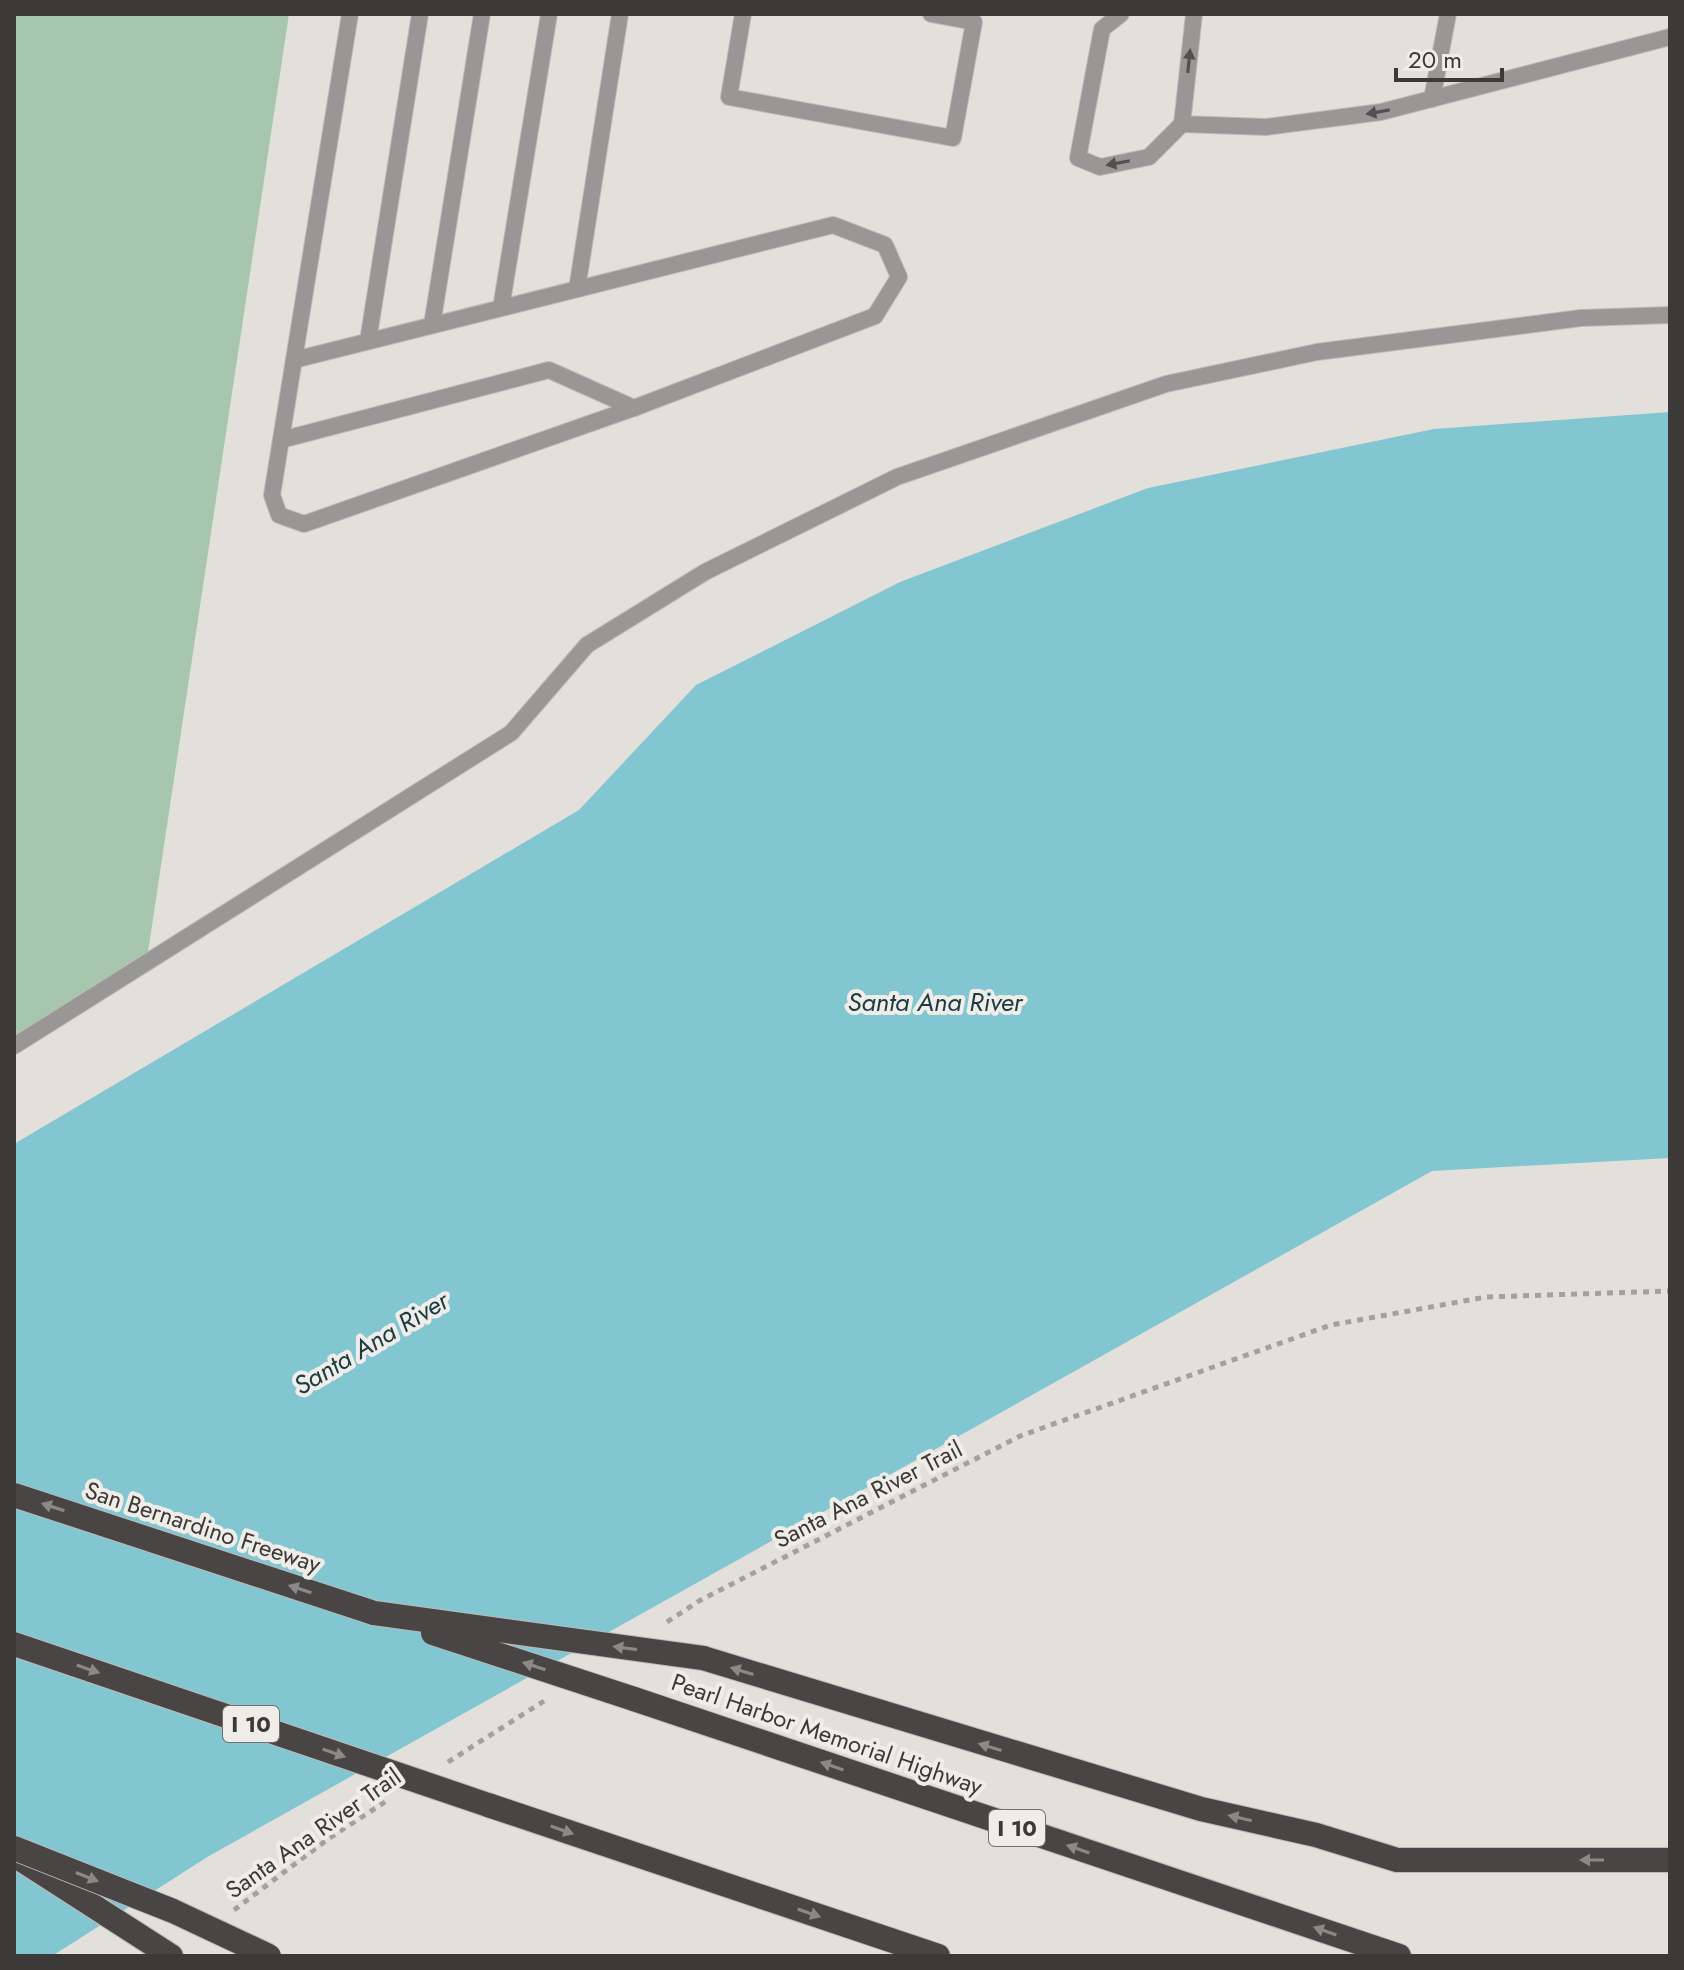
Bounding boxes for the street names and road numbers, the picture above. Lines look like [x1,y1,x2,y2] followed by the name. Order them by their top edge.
[768,1431,968,1557] street label: Santa Ana River Trail
[81,1472,326,1582] street label: San Bernardino Freeway
[667,1664,988,1804] street label: Pearl Harbor Memorial Highway
[223,1706,279,1742] road number: I 10
[218,1759,408,1907] street label: Santa Ana River Trail
[989,1810,1045,1846] road number: I 10

